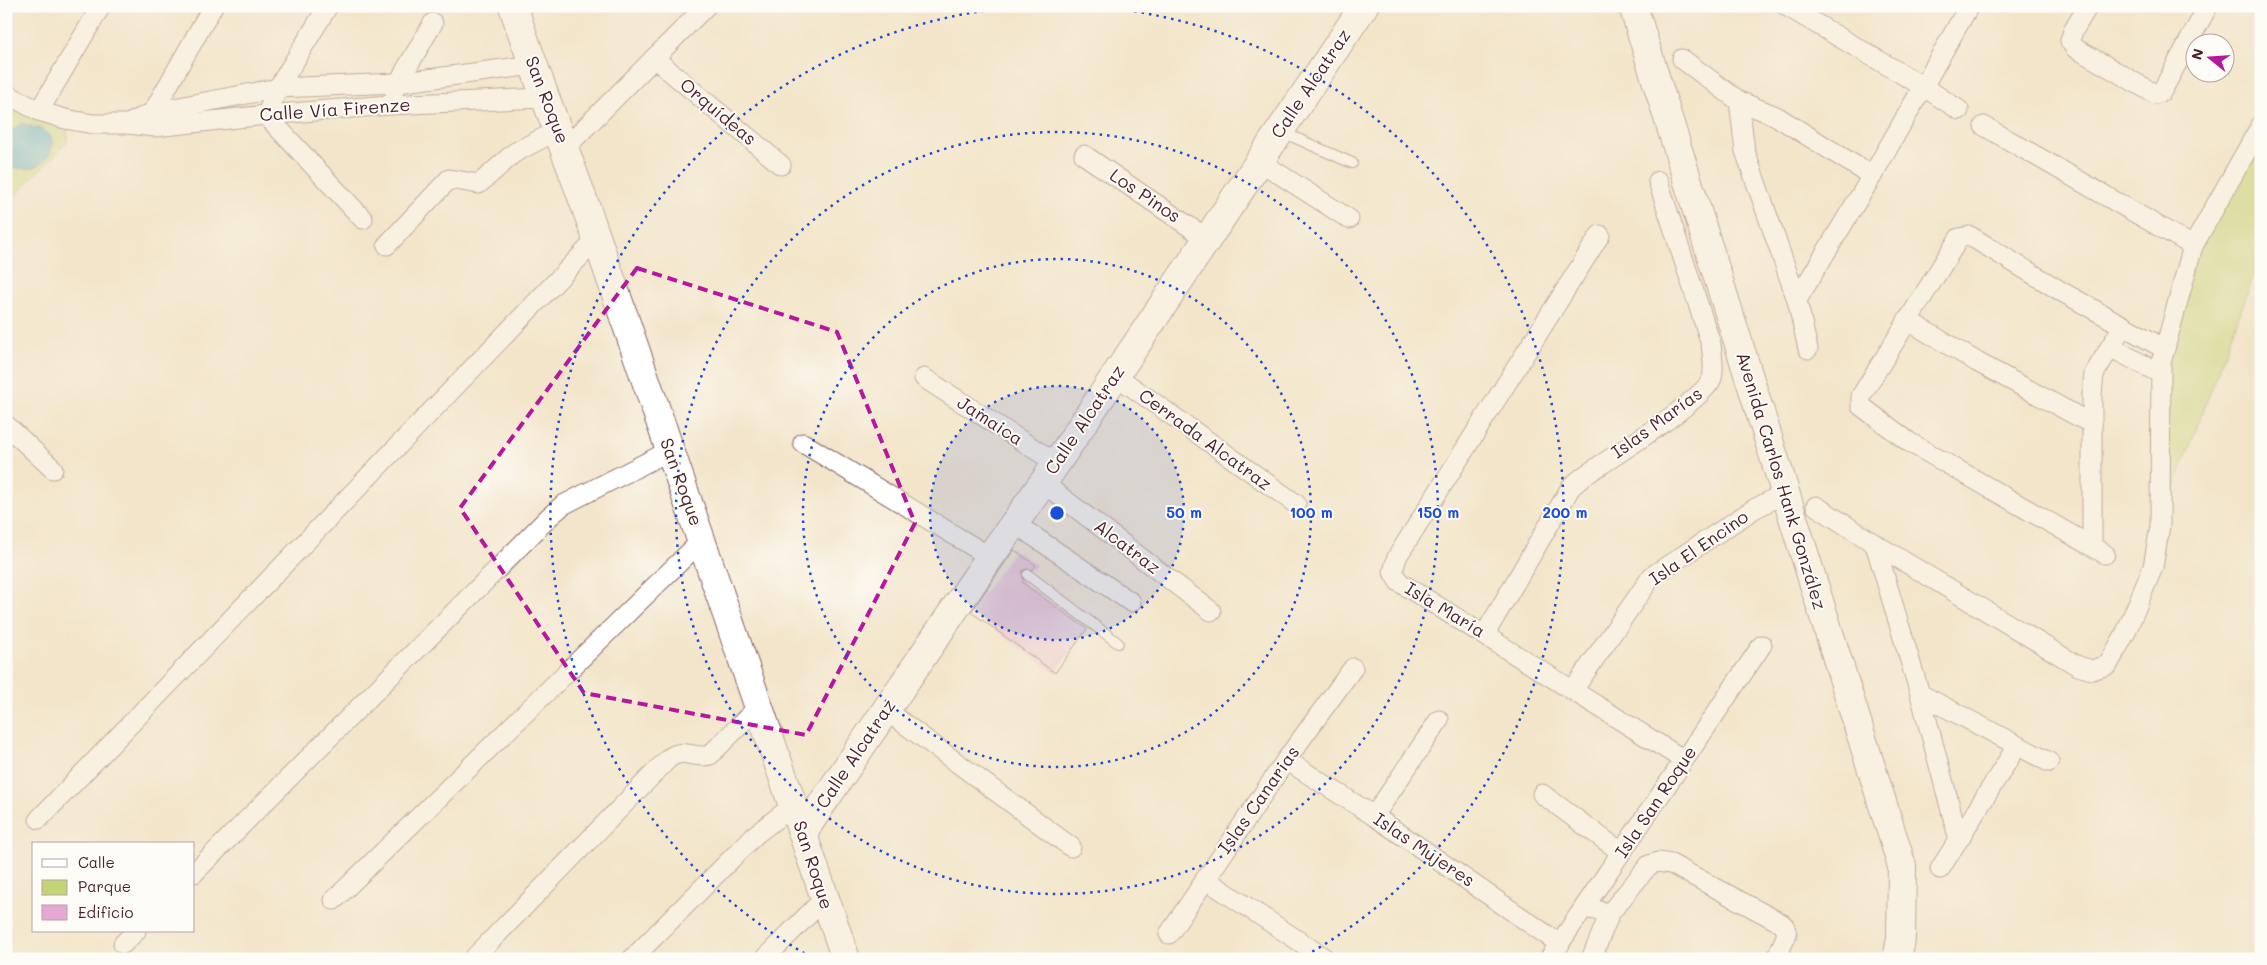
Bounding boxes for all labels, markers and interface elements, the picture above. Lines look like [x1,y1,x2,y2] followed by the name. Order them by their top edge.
[1265,24,1356,143] street label: Calle Alcatraz
[2184,32,2234,82] north arrow
[2186,46,2208,62] text: N
[520,52,576,147] street label: San Roque
[675,72,762,150] street label: Orquídeas
[259,92,411,126] street label: Calle Vía Firenze
[1105,163,1186,228] street label: Los Pinos
[1731,349,1833,612] street label: Avenida Carlos Hank González
[1039,360,1130,479] street label: Calle Alcatraz
[1606,381,1707,463] street label: Islas Marías
[1134,383,1277,496] street label: Cerrada Alcatraz
[953,390,1028,450] street label: Jamaica
[655,434,709,529] street label: San Roque
[1166,502,1202,522] text: 50 m
[1289,502,1333,522] text: 100 m
[1417,502,1459,522] text: 150 m
[1543,502,1588,522] text: 200 m
[1048,504,1066,522] centre of rings
[1644,504,1753,590] street label: Isla El Encino
[1090,513,1166,579] street label: Alcatraz
[1401,576,1490,643] street label: Isla María
[810,694,901,813] street label: Calle Alcatraz
[1212,741,1304,858] street label: Islas Canarias
[1609,741,1701,862] street label: Isla San Roque
[1369,806,1480,892] street label: Islas Mujeres
[788,817,840,912] street label: San Roque
[32,842,195,932] legend
[78,852,115,872] text: Calle
[78,876,131,896] text: Parque
[78,902,134,922] text: Edificio

